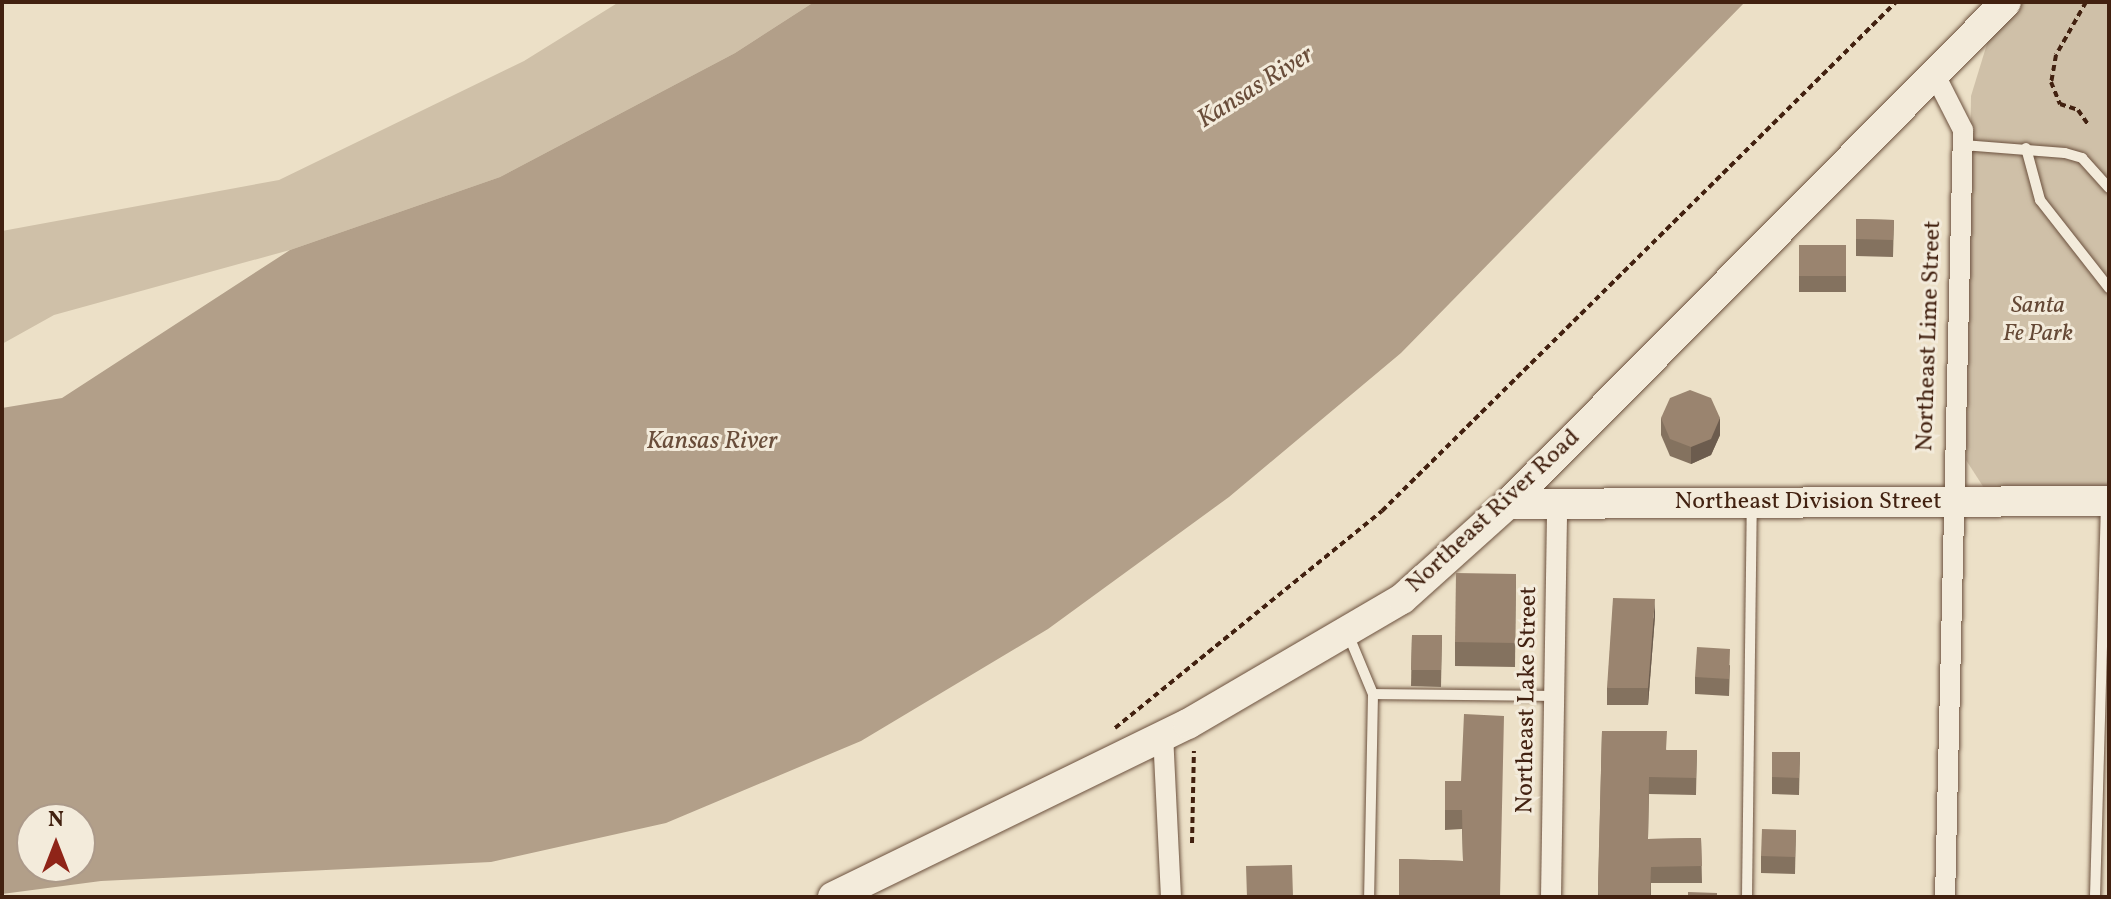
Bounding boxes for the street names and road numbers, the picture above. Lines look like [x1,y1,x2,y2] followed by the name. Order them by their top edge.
[1912,220,1948,452] street label: Northeast Lime Street
[1401,424,1587,600] street label: Northeast River Road
[1674,489,1942,517] street label: Northeast Division Street
[1512,586,1544,814] street label: Northeast Lake Street

